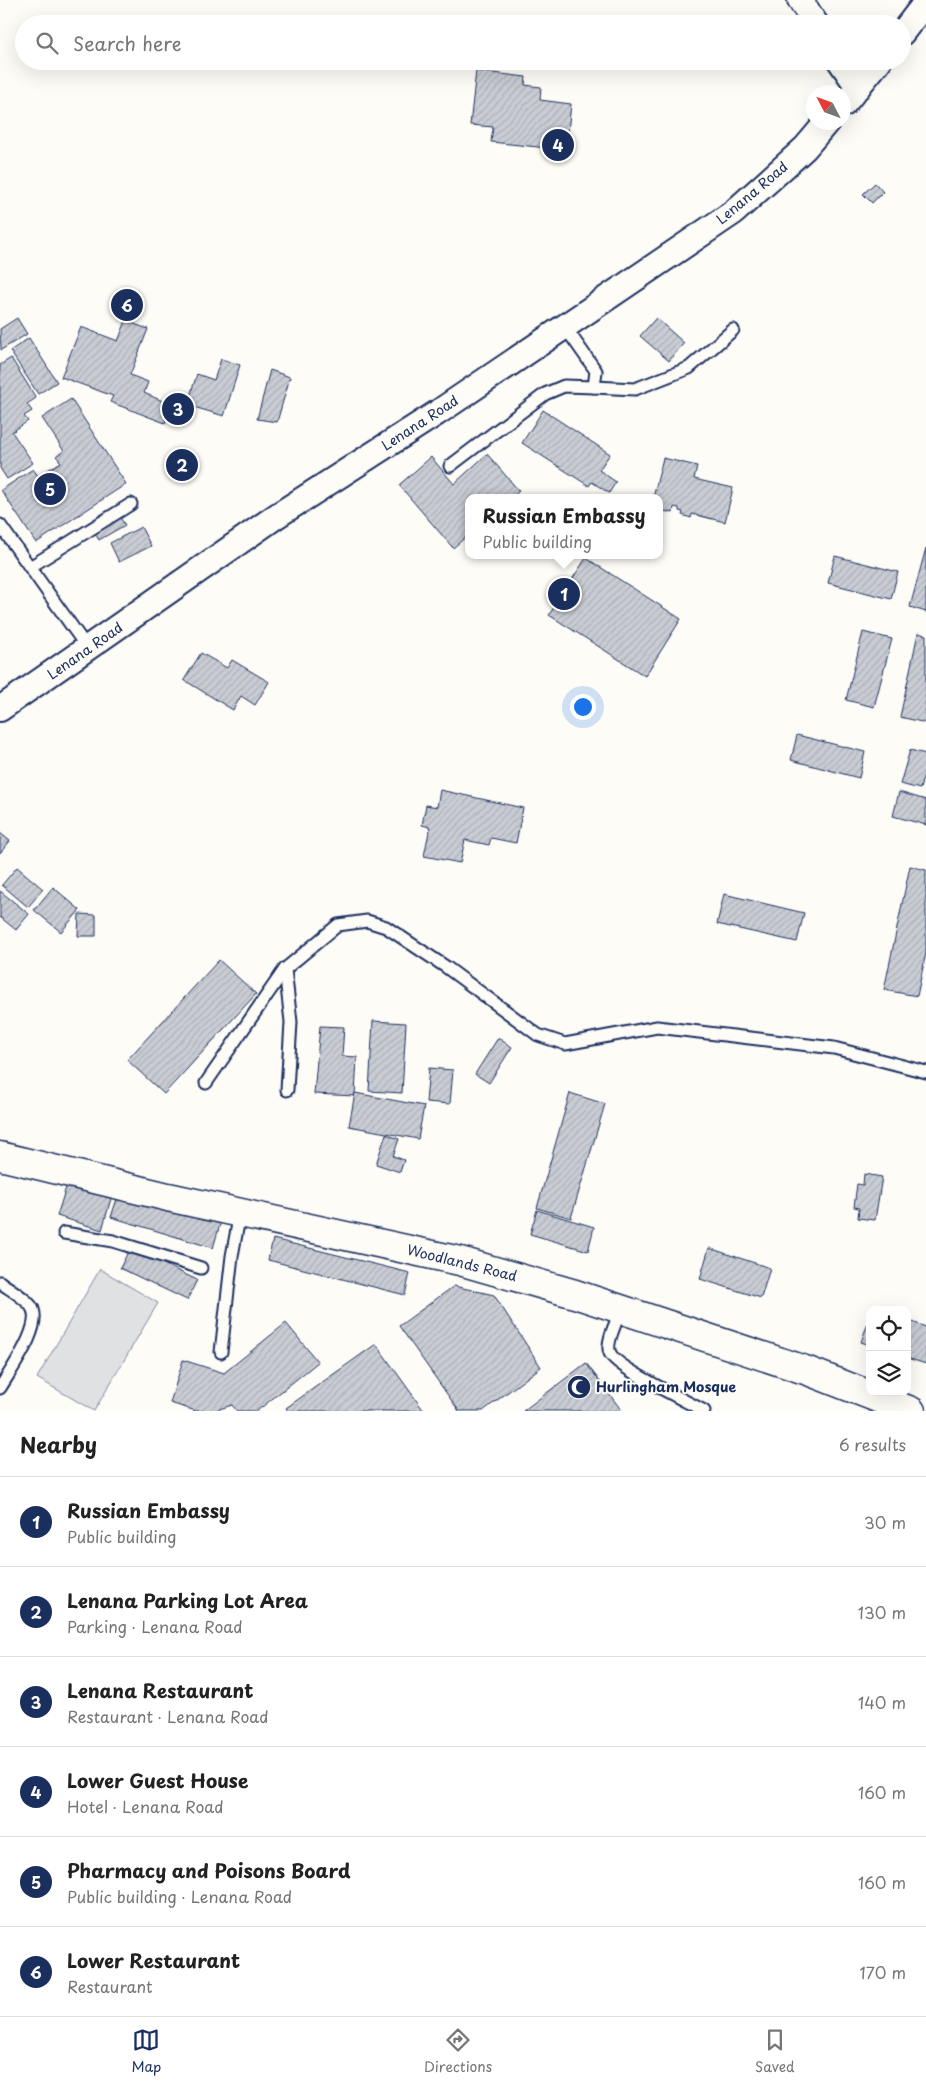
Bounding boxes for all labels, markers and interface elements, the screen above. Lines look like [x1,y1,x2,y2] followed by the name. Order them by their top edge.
[15,15,911,70] search box
[33,29,61,57] icon: search
[73,29,182,57] text: Search here
[806,85,851,130] north arrow
[542,126,574,164] pin: 4
[711,156,792,229] street label: Lenana Road
[111,286,143,324] pin: 6
[162,390,194,428] pin: 3
[377,390,462,455] street label: Lenana Road
[166,446,198,484] pin: 2
[34,470,66,508] pin: 5
[465,494,663,559] popup
[483,501,645,529] text: Russian Embassy
[483,529,592,553] text: Public building
[548,575,580,613] pin: 1
[43,617,127,684] street label: Lenana Road
[570,694,596,720] your location
[405,1239,519,1286] street label: Woodlands Road
[866,1306,911,1396] map controls
[866,1306,911,1351] button: locate
[866,1351,911,1396] button: layers
[566,1374,592,1400] mosque icon: Hurlingham Mosque
[596,1376,736,1397] place label: Hurlingham Mosque
[20,1428,97,1460] text: Nearby
[839,1432,906,1456] text: 6 results
[67,1496,230,1524] text: Russian Embassy
[32,1510,40,1534] text: 1
[864,1510,906,1534] text: 30 m
[67,1524,177,1548] text: Public building
[67,1586,308,1614] text: Lenana Parking Lot Area
[30,1600,42,1624] text: 2
[858,1600,906,1624] text: 130 m
[67,1614,243,1638] text: Parking · Lenana Road
[67,1676,253,1704] text: Lenana Restaurant
[31,1690,41,1714] text: 3
[858,1690,906,1714] text: 140 m
[67,1704,269,1728] text: Restaurant · Lenana Road
[67,1766,248,1794] text: Lower Guest House
[31,1780,41,1804] text: 4
[858,1780,906,1804] text: 160 m
[67,1794,224,1818] text: Hotel · Lenana Road
[67,1856,350,1884] text: Pharmacy and Poisons Board
[31,1870,41,1894] text: 5
[858,1870,906,1894] text: 160 m
[67,1884,292,1908] text: Public building · Lenana Road
[67,1946,240,1974] text: Lower Restaurant
[30,1960,42,1984] text: 6
[860,1960,906,1984] text: 170 m
[67,1974,153,1998] text: Restaurant
[131,2026,161,2077] tab: Map
[424,2026,492,2077] tab: Directions
[755,2026,795,2077] tab: Saved

